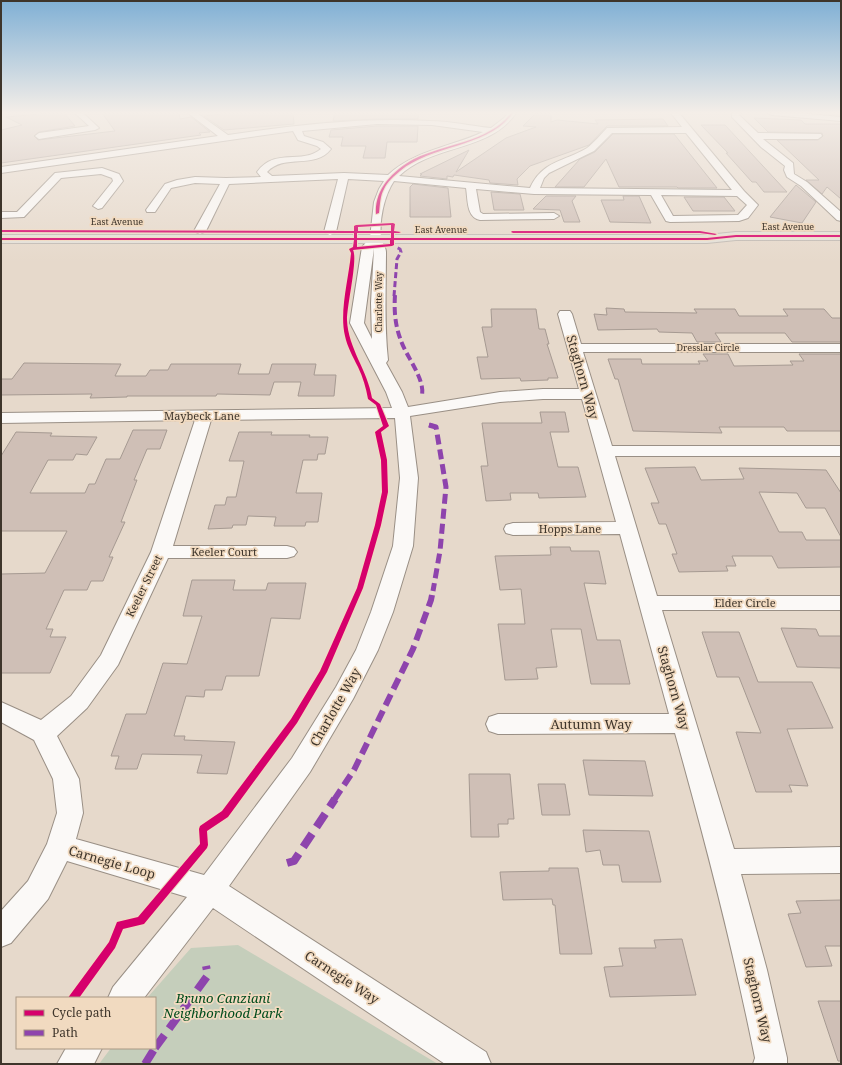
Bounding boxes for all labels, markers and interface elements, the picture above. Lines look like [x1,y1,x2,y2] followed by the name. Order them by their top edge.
[91,215,143,228] street label: East Avenue
[762,220,814,233] street label: East Avenue
[415,223,467,236] street label: East Avenue
[372,271,385,332] street label: Charlotte Way
[562,333,604,422] street label: Staghorn Way
[677,341,740,354] street label: Dresslar Circle
[164,408,240,423] street label: Maybeck Lane
[539,521,601,536] street label: Hopps Lane
[191,544,257,559] street label: Keeler Court
[122,552,165,619] street label: Keeler Street
[714,595,776,610] street label: Elder Circle
[653,644,695,733] street label: Staghorn Way
[305,664,365,750] street label: Charlotte Way
[550,715,632,733] street label: Autumn Way
[67,841,157,883] street label: Carnegie Loop
[301,946,383,1008] street label: Carnegie Way
[739,956,777,1045] street label: Staghorn Way
[163,989,283,1022] park label: Bruno Canziani Neighborhood Park
[16,997,156,1049] legend
[52,1004,112,1021] text: Cycle path
[52,1024,78,1041] text: Path

